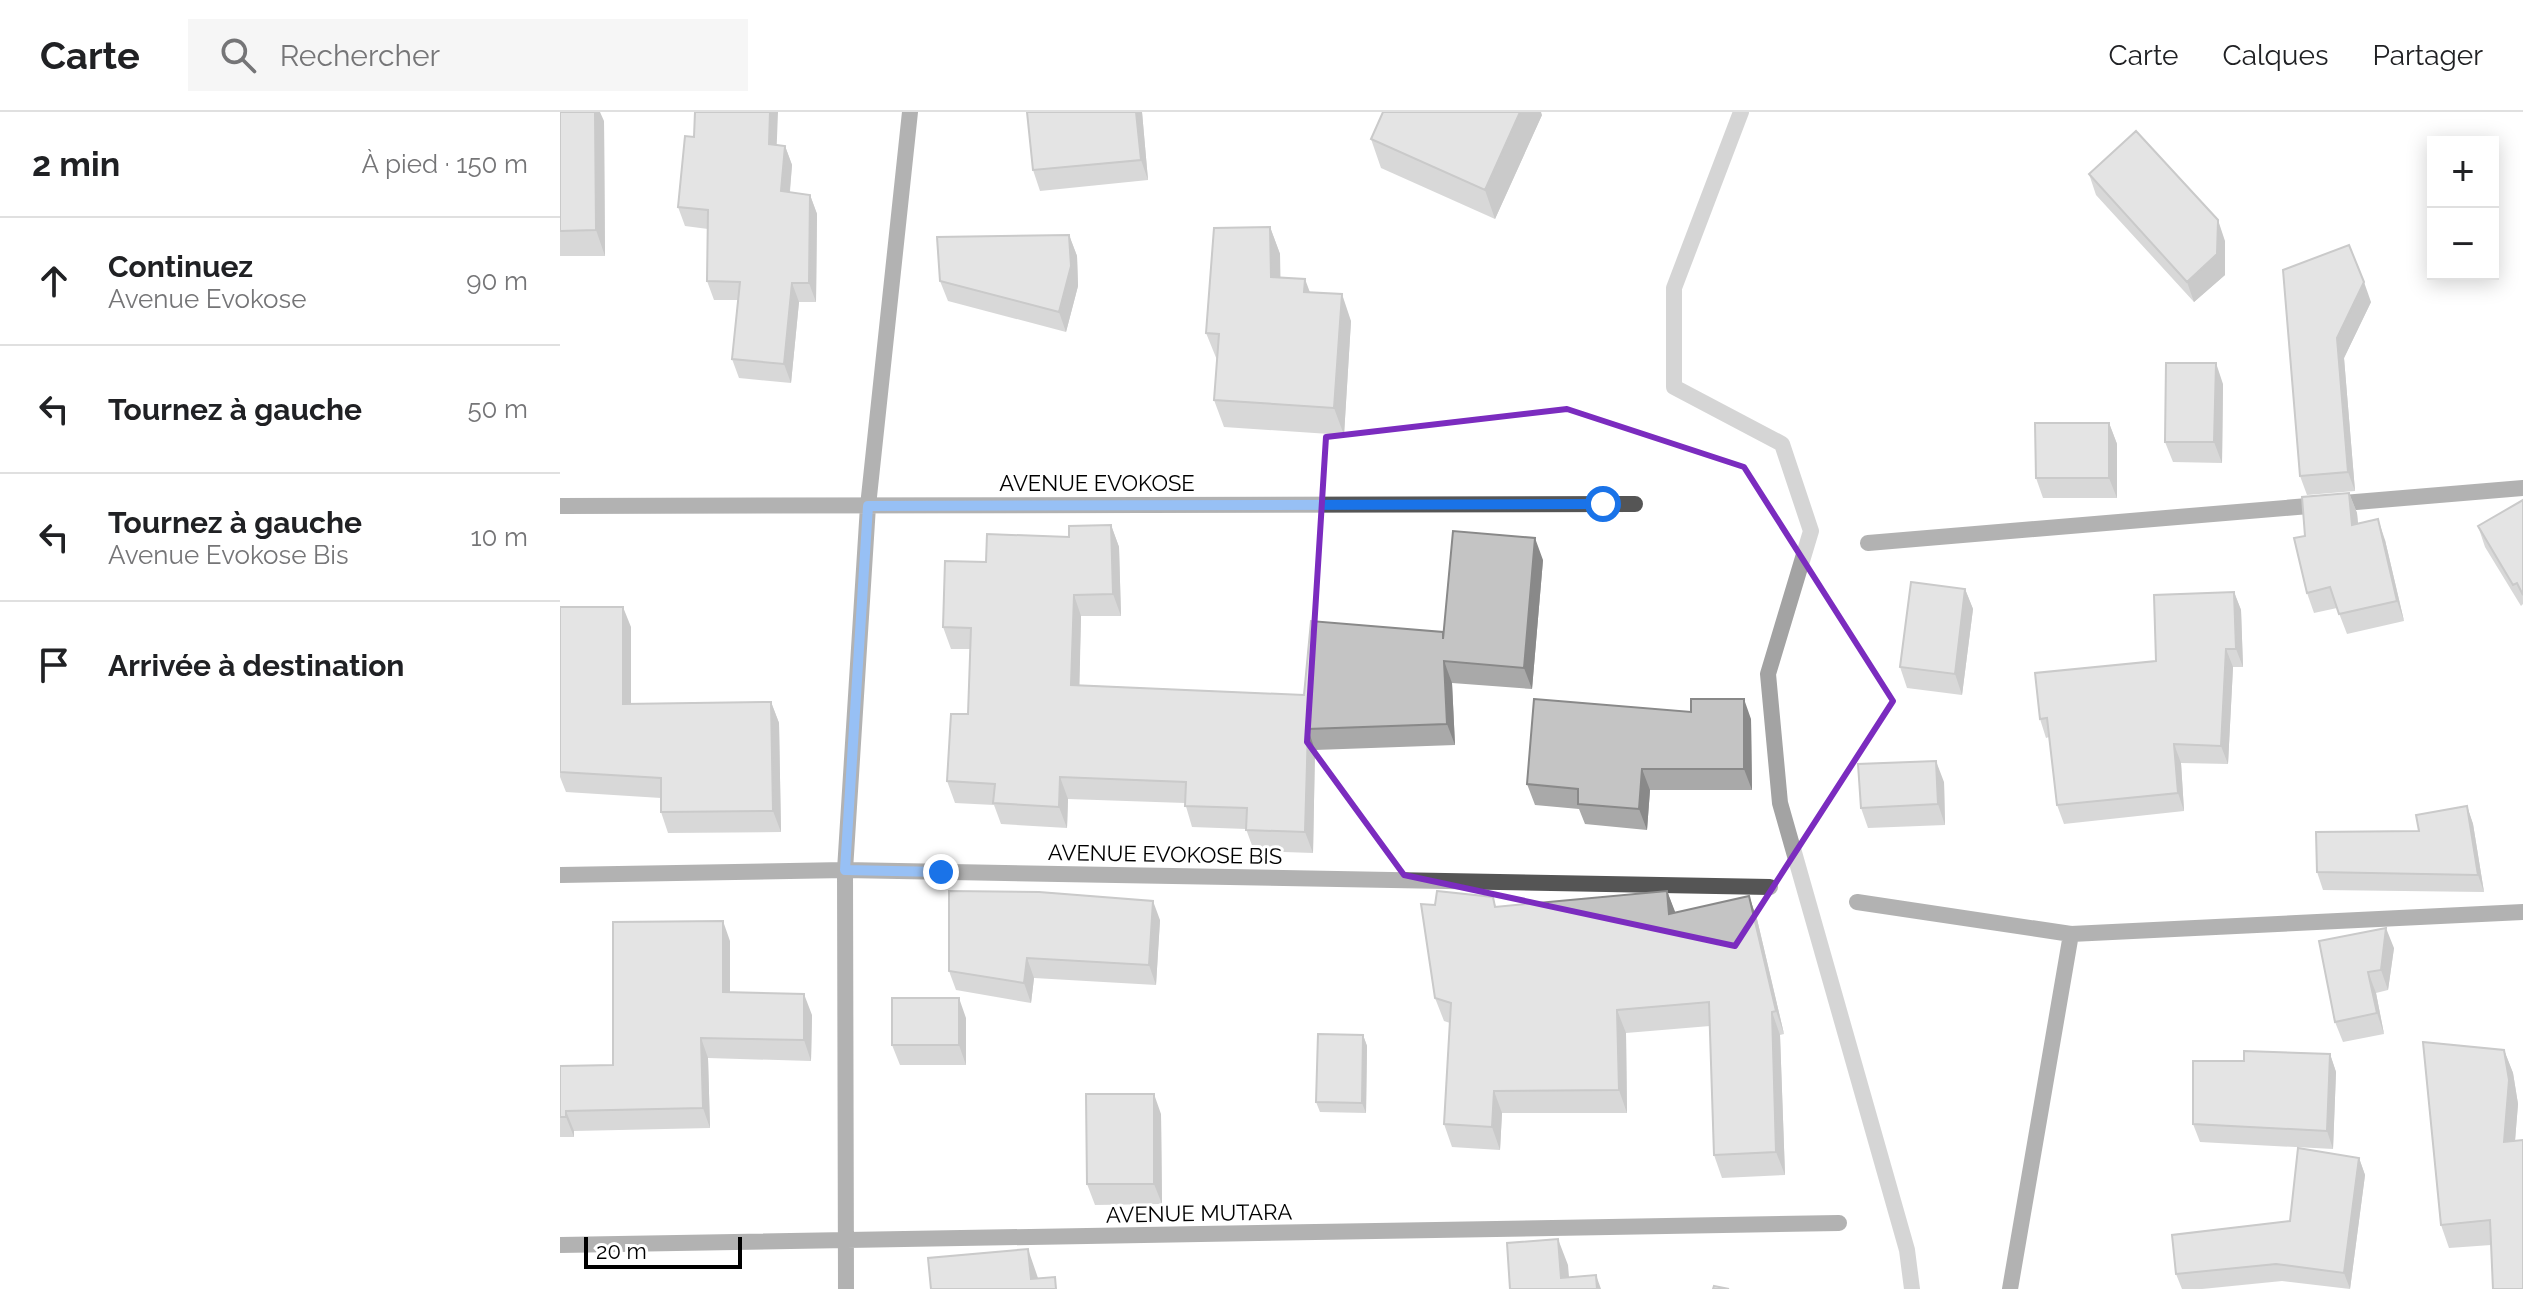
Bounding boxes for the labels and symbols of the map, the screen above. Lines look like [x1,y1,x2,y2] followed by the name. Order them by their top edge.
[999,470,1195,496] street label: AVENUE EVOKOSE
[1585,486,1621,522] route start
[1048,839,1282,869] street label: AVENUE EVOKOSE BIS
[923,854,959,890] route end
[1106,1198,1293,1228] street label: AVENUE MUTARA
[584,1233,742,1269] scale bar

